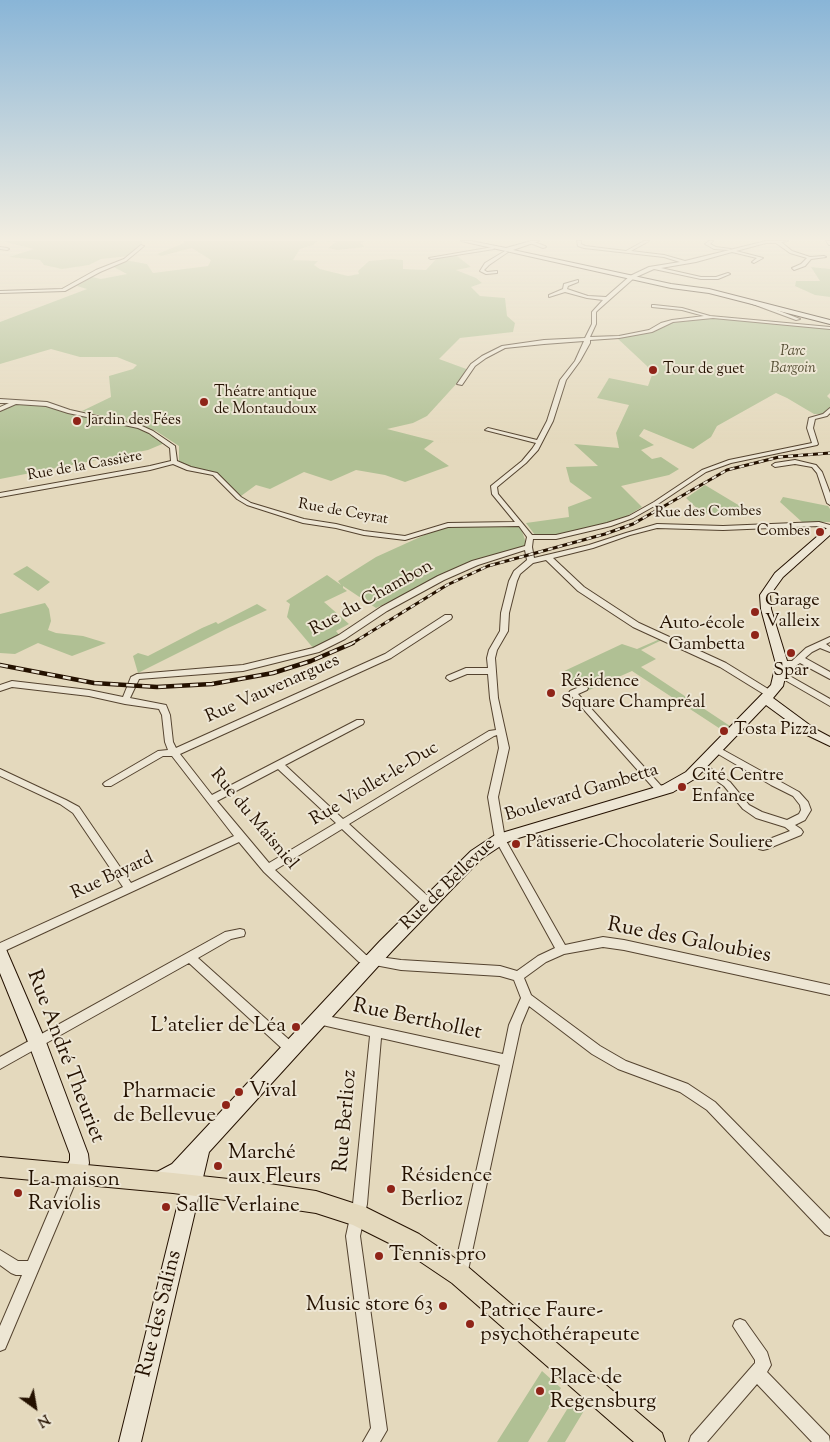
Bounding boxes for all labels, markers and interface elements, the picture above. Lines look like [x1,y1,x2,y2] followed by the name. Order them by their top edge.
[770,343,816,378] park label: Parc Bargoin
[663,361,744,379] place label: Tour de guet
[647,364,659,376] marker: Tour de guet
[214,384,317,419] place label: Théatre antique de Montaudoux
[198,396,210,408] marker: Théatre antique de Montaudoux
[87,412,181,430] place label: Jardin des Fées
[71,415,83,427] marker: Jardin des Fées
[26,448,144,486] street label: Rue de la Cassière
[297,496,389,530] street label: Rue de Ceyrat
[654,503,762,523] street label: Rue des Combes
[757,523,810,541] place label: Combes
[814,526,826,538] marker: Combes
[307,556,437,642] street label: Rue du Chambon
[765,591,820,634] place label: Garage Valleix
[749,606,761,618] marker: Garage Valleix
[659,614,745,656] place label: Auto-école Gambetta
[749,629,761,641] marker: Auto-école Gambetta
[785,647,797,659] marker: Spar
[203,651,343,729] street label: Rue Vauvenargues
[773,661,809,683] place label: Spar
[561,672,706,714] place label: Résidence Square Champréal
[545,687,557,699] marker: Résidence Square Champréal
[734,720,817,742] place label: Tosta Pizza
[718,725,730,737] marker: Tosta Pizza
[307,738,443,832] street label: Rue Viollet-le-Duc
[503,760,661,828] street label: Boulevard Gambetta
[204,765,302,875] street label: Rue du Maisniel
[692,766,784,809] place label: Cité Centre Enfance
[676,781,688,793] marker: Cité Centre Enfance
[526,833,773,855] place label: Pâtisserie-Chocolaterie Souliere
[397,835,501,935] street label: Rue de Bellevue
[510,838,522,850] marker: Pâtisserie-Chocolaterie Souliere
[68,849,158,905] street label: Rue Bayard
[605,914,773,970] street label: Rue des Galoubies
[19,967,109,1147] street label: Rue André Theuriet
[350,995,484,1047] street label: Rue Berthollet
[151,1014,286,1040] place label: L'atelier de Léa
[290,1021,302,1033] marker: L'atelier de Léa
[330,1069,364,1173] street label: Rue Berlioz
[249,1079,297,1105] place label: Vival
[113,1080,216,1130] place label: Pharmacie de Bellevue
[233,1086,245,1098] marker: Vival
[220,1099,232,1111] marker: Pharmacie de Bellevue
[228,1141,321,1191] place label: Marché aux Fleurs
[212,1160,224,1172] marker: Marché aux Fleurs
[401,1164,492,1214] place label: Résidence Berlioz
[28,1168,120,1218] place label: La maison Raviolis
[385,1183,397,1195] marker: Résidence Berlioz
[12,1187,24,1199] marker: La maison Raviolis
[176,1194,300,1220] place label: Salle Verlaine
[160,1201,172,1213] marker: Salle Verlaine
[389,1243,486,1269] place label: Tennis pro
[133,1248,189,1380] street label: Rue des Salins
[373,1250,385,1262] marker: Tennis pro
[306,1293,433,1319] place label: Music store 63
[480,1299,640,1349] place label: Patrice Faure- psychothérapeute
[437,1300,449,1312] marker: Music store 63
[464,1318,476,1330] marker: Patrice Faure- psychothérapeute
[550,1366,656,1416] place label: Place de Regensburg
[10,1382,60,1432] north arrow
[534,1385,546,1397] marker: Place de Regensburg
[33,1408,53,1431] text: N

